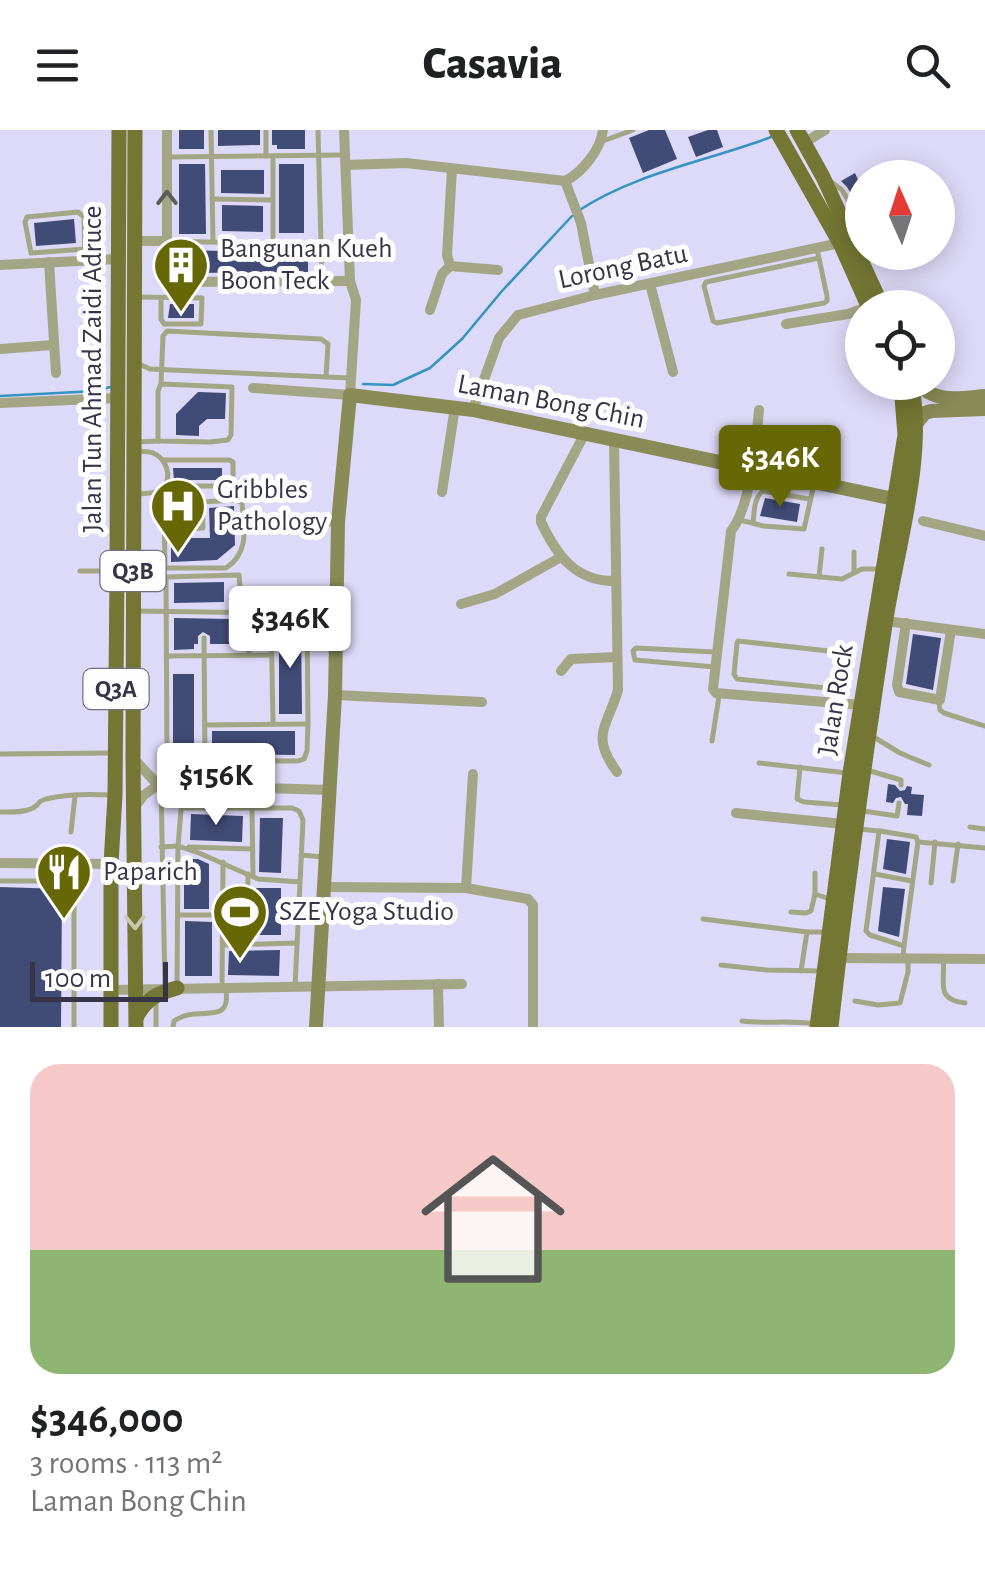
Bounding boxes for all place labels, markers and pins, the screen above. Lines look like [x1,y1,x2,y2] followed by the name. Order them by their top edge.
[151,235,211,314] building icon: Bangunan Kueh Boon Teck
[220,235,393,295] place label: Bangunan Kueh Boon Teck
[710,425,850,510] pin: $346K
[148,476,208,555] hospital icon: Gribbles Pathology
[217,476,327,536] place label: Gribbles Pathology
[220,586,360,671] pin: $346K
[146,743,286,828] pin: $156K
[34,842,94,921] restaurant icon: Paparich
[103,858,198,886] place label: Paparich
[210,882,270,961] sports icon: SZE Yoga Studio
[279,898,454,926] place label: SZE Yoga Studio

